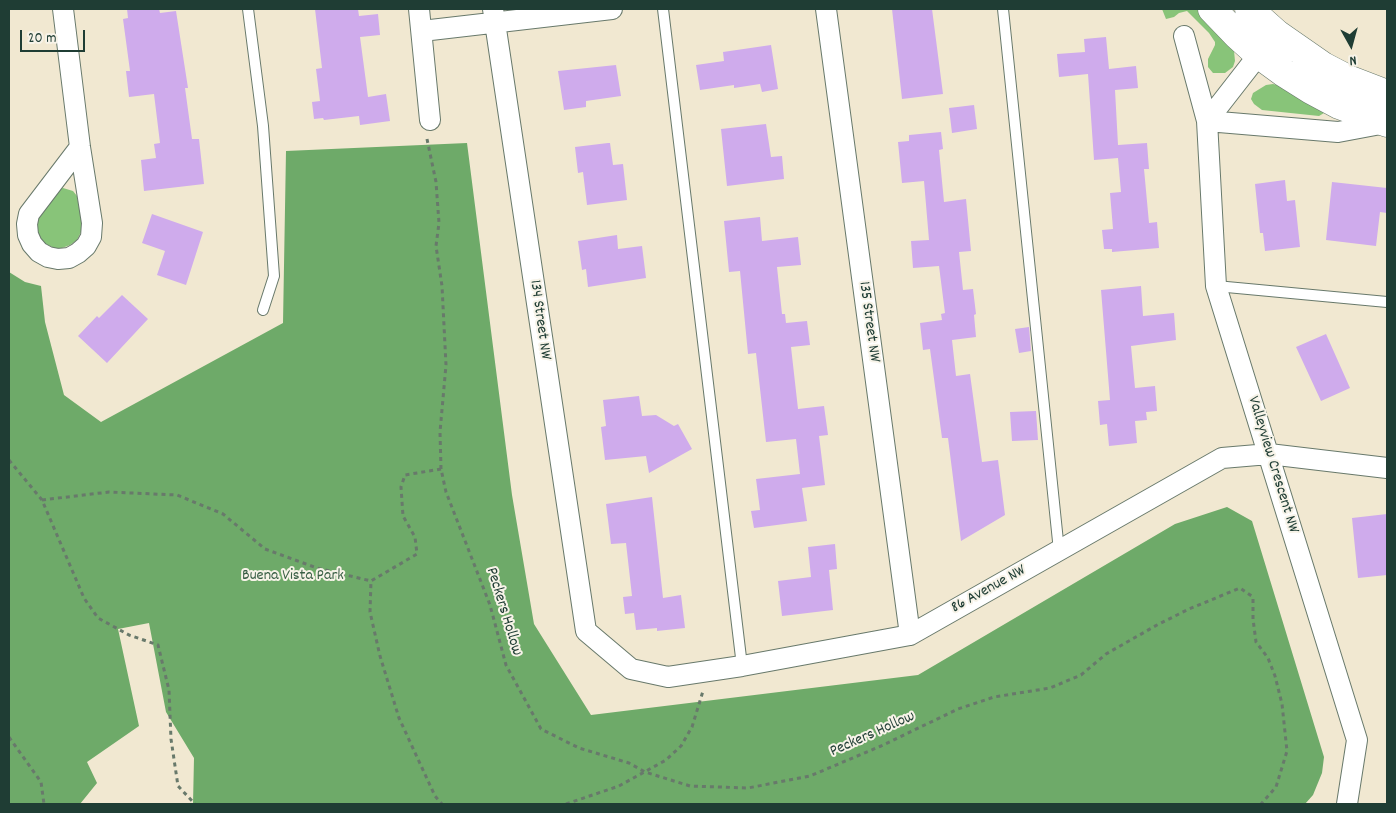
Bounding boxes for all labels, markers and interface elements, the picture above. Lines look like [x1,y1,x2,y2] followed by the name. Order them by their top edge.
[22,20,88,52] scale bar
[1326,20,1376,70] north arrow
[28,28,56,50] text: 20 m
[1348,50,1357,70] text: N
[524,279,554,361] street label: 134 Street NW
[853,280,883,364] street label: 135 Street NW
[1242,394,1302,536] street label: Valleyview Crescent NW
[948,562,1030,618] street label: 86 Avenue NW
[481,566,525,658] street label: Peckers Hollow
[242,567,344,587] park label: Buena Vista Park
[828,708,918,762] street label: Peckers Hollow

